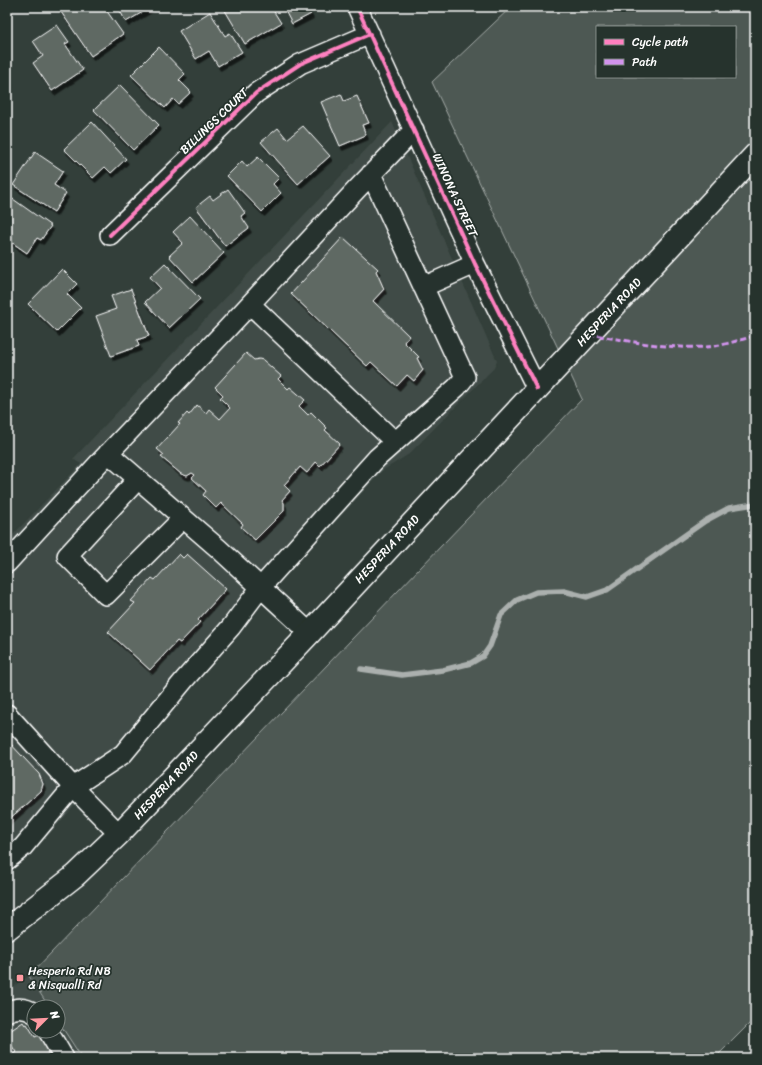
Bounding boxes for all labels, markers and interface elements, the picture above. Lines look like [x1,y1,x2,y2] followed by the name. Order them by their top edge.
[596,26,736,78] legend
[632,31,688,53] text: Cycle path
[632,51,657,73] text: Path
[174,81,254,160] street label: BILLINGS COURT
[426,149,485,242] street label: WINONA STREET
[571,272,647,352] street label: HESPERIA ROAD
[349,509,425,589] street label: HESPERIA ROAD
[128,745,204,825] street label: HESPERIA ROAD
[28,960,111,996] place label: Hesperia Rd NB & Nisqualli Rd
[15,973,25,983] marker: Hesperia Rd NB & Nisqualli Rd
[26,999,66,1039] north arrow
[44,1007,65,1023] text: N

